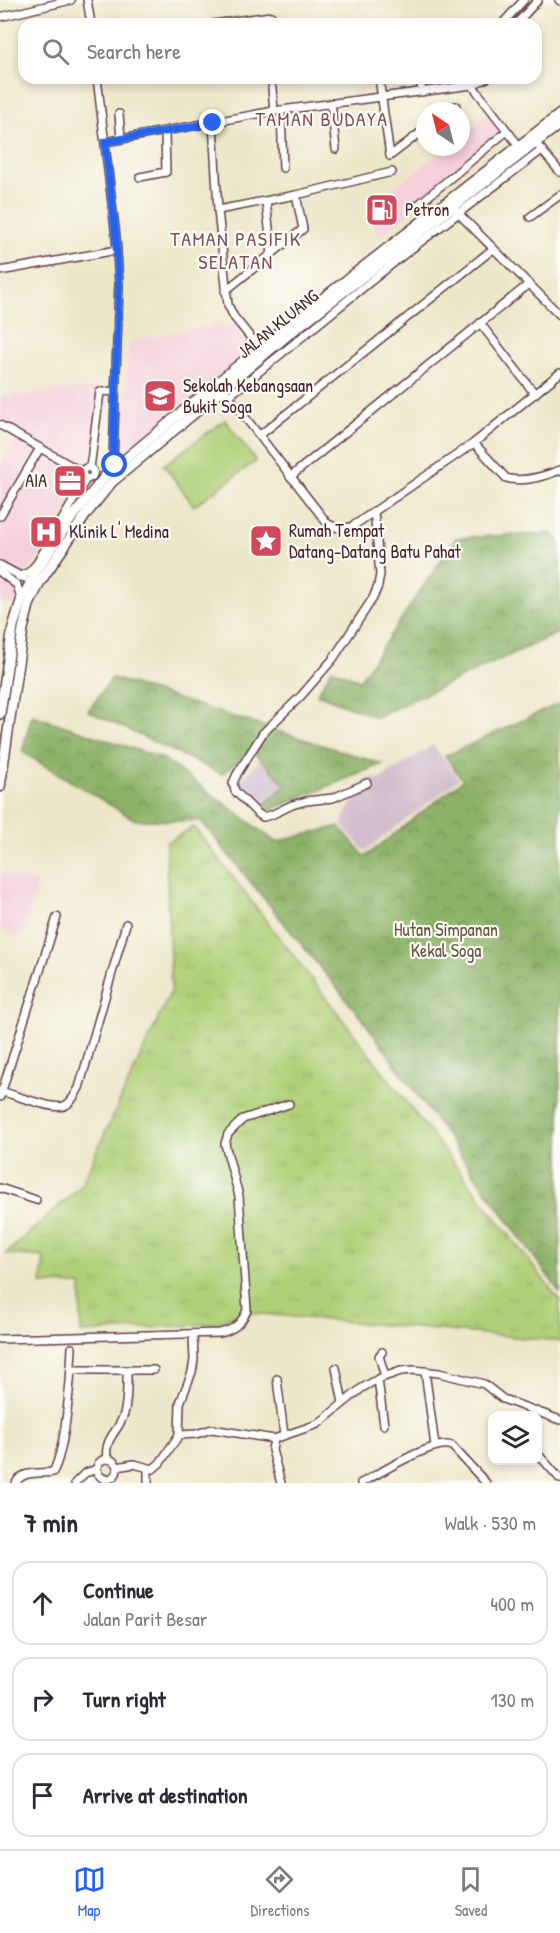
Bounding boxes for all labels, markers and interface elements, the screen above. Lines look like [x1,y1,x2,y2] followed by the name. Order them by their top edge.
[18,18,542,84] search box
[39,35,72,68] icon: search
[87,36,181,66] text: Search here
[416,102,470,156] north arrow
[255,105,389,132] district label: TAMAN BUDAYA
[199,109,225,135] route end
[364,192,400,228] fuel station icon: Petron
[405,197,449,222] place label: Petron
[170,225,302,275] district label: TAMAN PASIFIK SELATAN
[232,283,324,364] street label: JALAN KLUANG
[183,373,313,419] place label: Sekolah Kebangsaan Bukit Soga
[142,378,178,414] school or university icon: Sekolah Kebangsaan Bukit Soga
[101,451,127,477] route start
[52,463,88,499] office icon: AIA
[25,468,47,493] place label: AIA
[28,514,64,550] hospital icon: Klinik L' Medina
[289,518,461,564] place label: Rumah Tempat Datang-Datang Batu Pahat
[69,519,169,544] place label: Klinik L' Medina
[248,523,284,559] place icon: Rumah Tempat Datang-Datang Batu Pahat
[394,917,498,963] park label: Hutan Simpanan Kekal Soga
[488,1411,542,1465] map controls
[488,1411,542,1465] button: layers
[24,1505,78,1540] text: 7 min
[444,1509,536,1536] text: Walk · 530 m
[83,1575,154,1605] text: Continue
[26,1587,59,1620] icon: ahead
[490,1590,534,1617] text: 400 m
[83,1605,208,1632] text: Jalan Parit Besar
[26,1683,59,1716] icon: right
[83,1684,166,1714] text: Turn right
[491,1686,534,1713] text: 130 m
[26,1779,59,1812] icon: arrive
[83,1780,248,1810] text: Arrive at destination
[73,1863,106,1921] tab: Map
[251,1863,309,1921] tab: Directions
[454,1863,487,1921] tab: Saved

